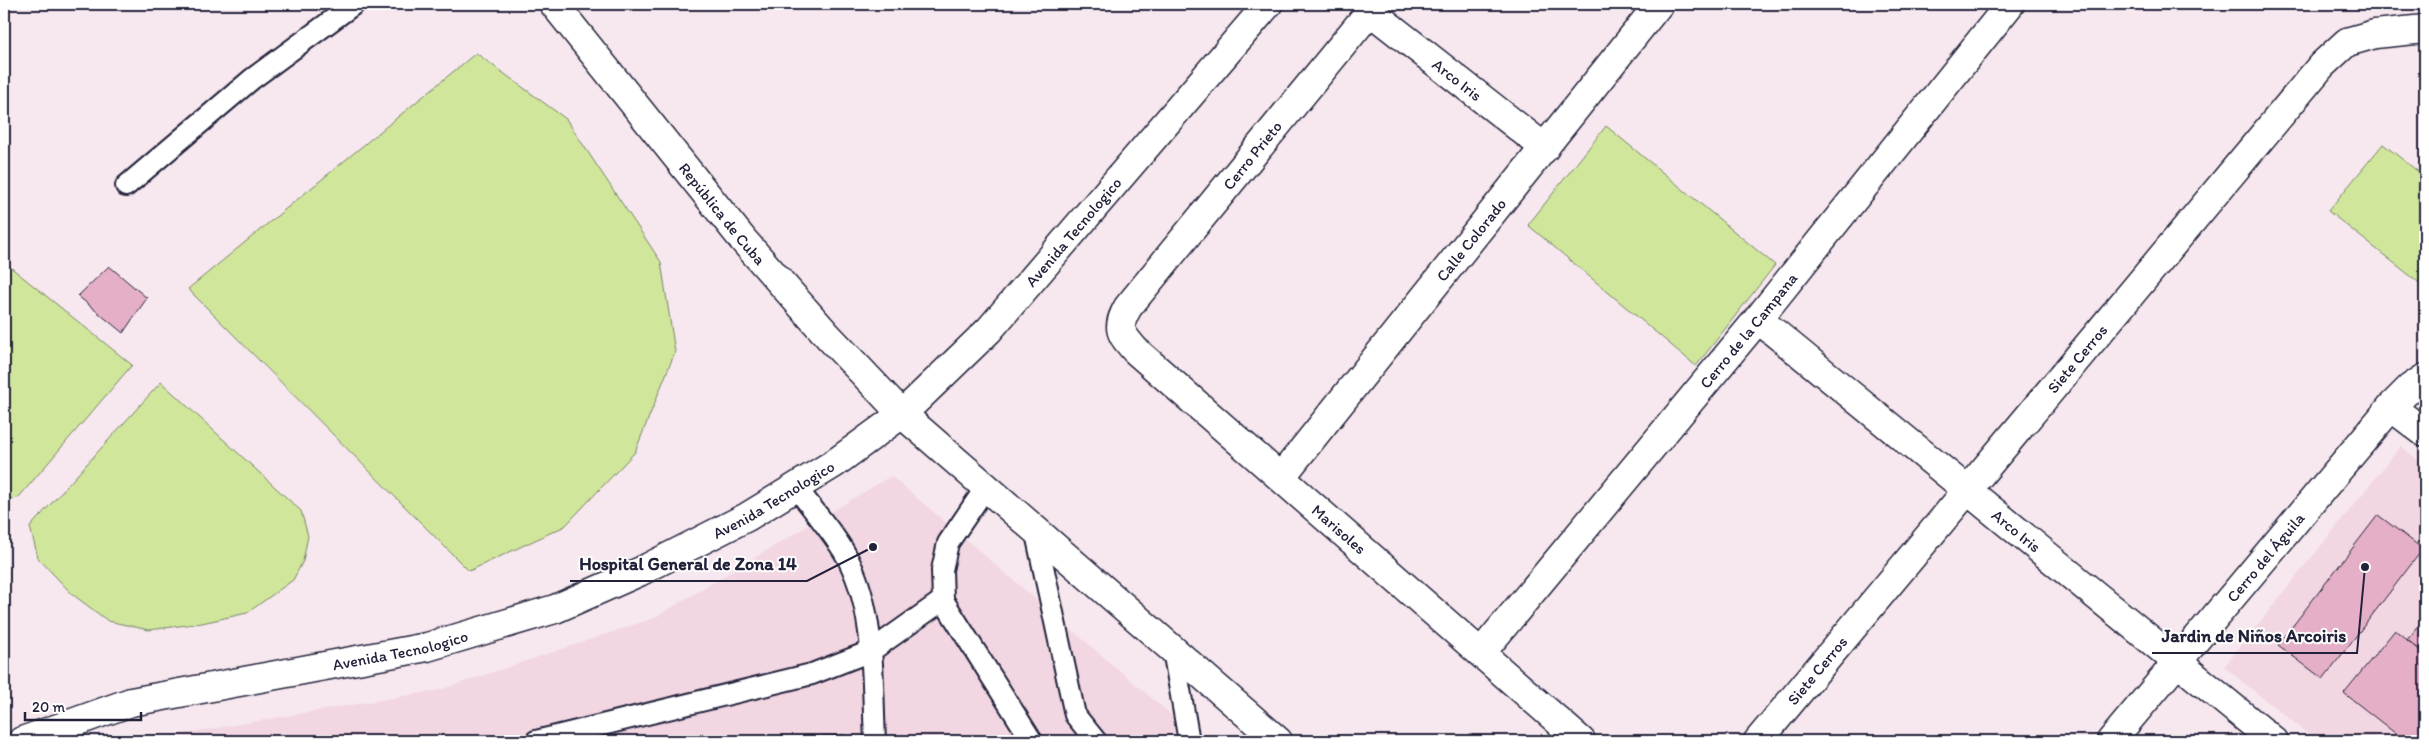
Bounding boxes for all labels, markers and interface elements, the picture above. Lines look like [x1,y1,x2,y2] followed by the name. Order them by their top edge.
[1429,55,1486,105] street label: Arco Iris
[1219,117,1286,194] street label: Cerro Prieto
[675,159,770,269] street label: República de Cuba
[1021,173,1126,291] street label: Avenida Tecnologico
[1432,194,1510,285] street label: Calle Colorado
[1696,268,1802,392] street label: Cerro de la Campana
[2043,321,2112,397] street label: Siete Cerros
[710,457,838,543] street label: Avenida Tecnologico
[1308,501,1370,558] street label: Marisoles
[1988,505,2044,556] street label: Arco Iris
[2223,508,2309,606] street label: Cerro del Águila
[570,548,807,581] callout: Hospital General de Zona 14
[579,553,797,575] text: Hospital General de Zona 14
[2152,620,2357,653] callout: Jardin de Niños Arcoiris
[2161,625,2346,647] text: Jardin de Niños Arcoiris
[331,626,470,674] street label: Avenida Tecnologico
[1783,632,1851,709] street label: Siete Cerros
[25,690,141,722] scale bar
[32,698,66,716] text: 20 m

